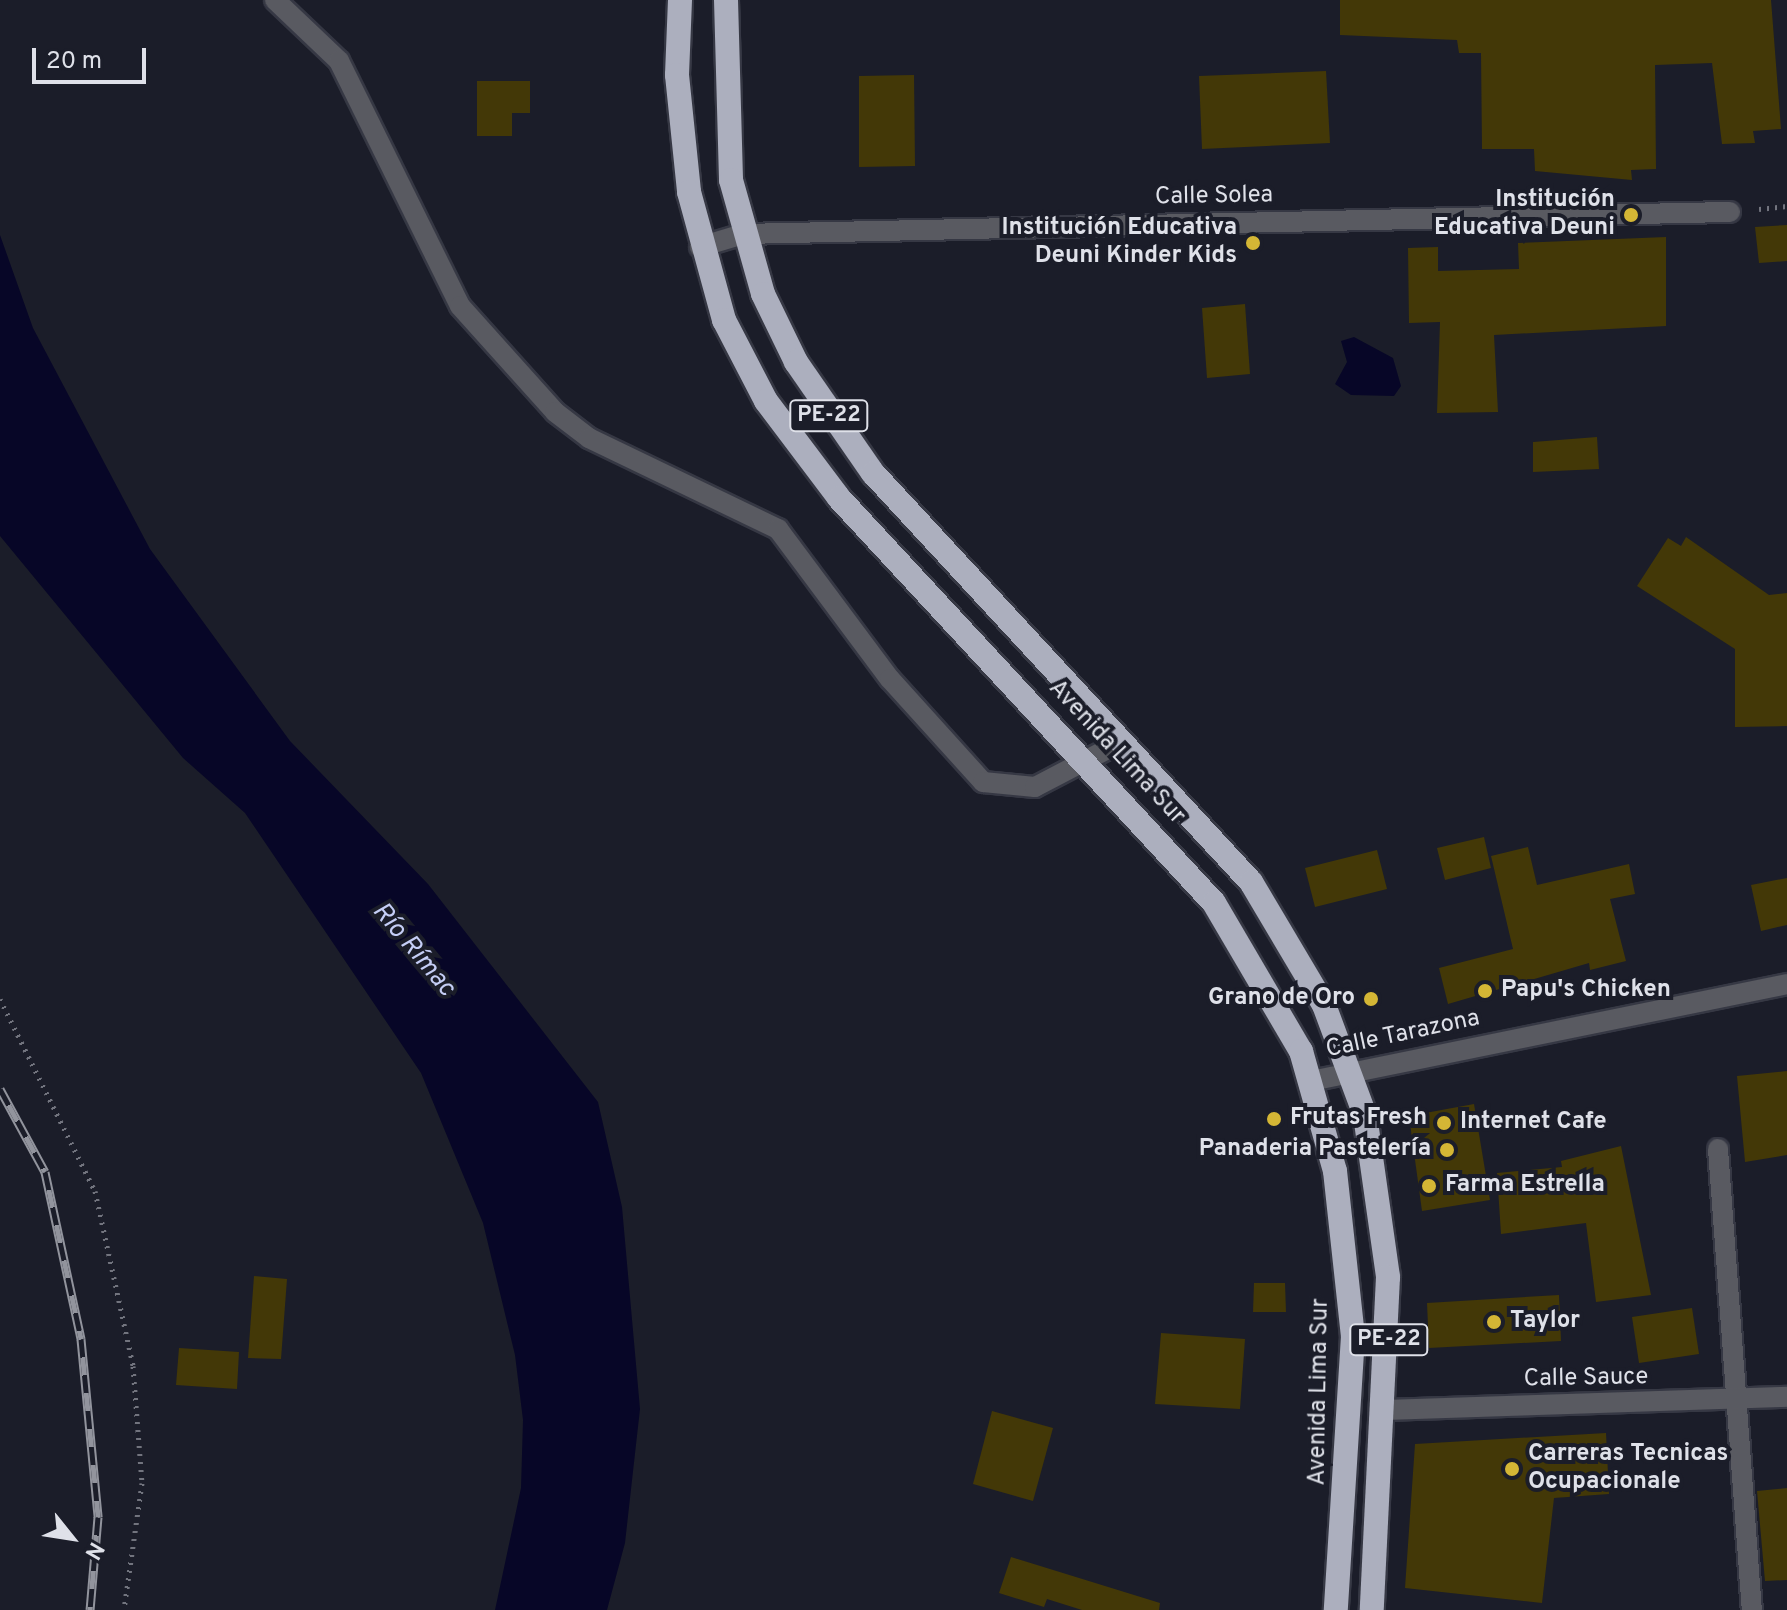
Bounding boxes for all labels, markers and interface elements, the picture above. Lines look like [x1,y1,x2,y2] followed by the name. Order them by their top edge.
[36,32,150,82] scale bar
[46,47,102,77] text: 20 m
[1155,182,1273,212] street label: Calle Solea
[1434,187,1615,243] place label: Institución Educativa Deuni
[1622,206,1640,224] marker: Institución Educativa Deuni
[1001,215,1237,271] place label: Institución Educativa Deuni Kinder Kids
[1244,234,1262,252] marker: Institución Educativa Deuni Kinder Kids
[789,398,869,434] road number: PE-22
[1042,675,1190,831] street label: Avenida Lima Sur
[365,897,461,1003] water label: Río Rímac
[1501,977,1671,1005] place label: Papu's Chicken
[1476,982,1494,1000] marker: Papu's Chicken
[1208,985,1355,1013] place label: Grano de Oro
[1362,990,1380,1008] marker: Grano de Oro
[1323,1005,1483,1065] street label: Calle Tarazona
[1290,1105,1427,1133] place label: Frutas Fresh
[1460,1109,1607,1137] place label: Internet Cafe
[1265,1110,1283,1128] marker: Frutas Fresh
[1435,1114,1453,1132] marker: Internet Cafe
[1199,1136,1431,1164] place label: Panaderia Pastelería
[1438,1141,1456,1159] marker: Panaderia Pastelería
[1445,1172,1605,1200] place label: Farma Estrella
[1420,1177,1438,1195] marker: Farma Estrella
[1304,1298,1336,1486] street label: Avenida Lima Sur
[1510,1308,1580,1336] place label: Taylor
[1485,1313,1503,1331] marker: Taylor
[1349,1322,1429,1358] road number: PE-22
[1523,1364,1649,1394] street label: Calle Sauce
[1528,1441,1728,1497] place label: Carreras Tecnicas Ocupacionale
[1503,1460,1521,1478] marker: Carreras Tecnicas Ocupacionale
[32,1498,112,1578] north arrow
[78,1537,109,1564] text: N

